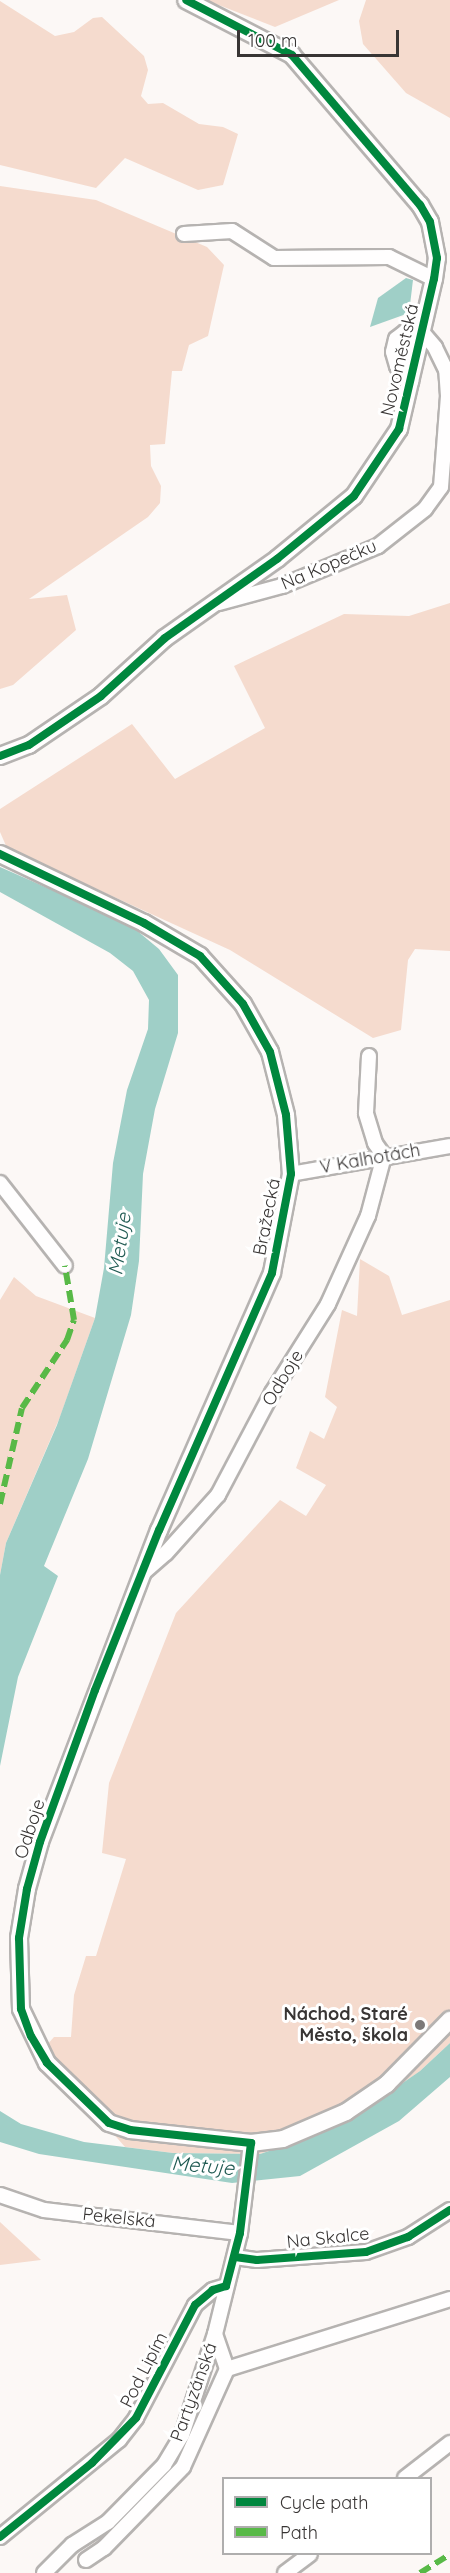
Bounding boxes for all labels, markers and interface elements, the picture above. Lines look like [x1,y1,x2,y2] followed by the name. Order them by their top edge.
[240,18,402,56] scale bar
[248,29,297,52] text: 100 m
[377,302,423,418] street label: Novoměstská
[278,535,380,595] street label: Na Kopečku
[318,1140,422,1178] street label: V Kalhotách
[249,1177,285,1257] street label: Bražecká
[103,1211,135,1277] water label: Metuje
[258,1346,308,1410] street label: Odboje
[10,1796,50,1862] street label: Odboje
[284,2004,408,2046] place label: Náchod, Staré Město, škola
[413,2018,427,2032] marker: Náchod, Staré Město, škola
[171,2150,235,2180] water label: Metuje
[81,2203,157,2233] street label: Pekelská
[286,2223,370,2253] street label: Na Skalce
[116,2329,172,2411] street label: Pod Lipím
[166,2340,222,2444] street label: Partyzánská
[222,2477,432,2555] legend
[280,2491,368,2514] text: Cycle path
[280,2521,318,2544] text: Path

